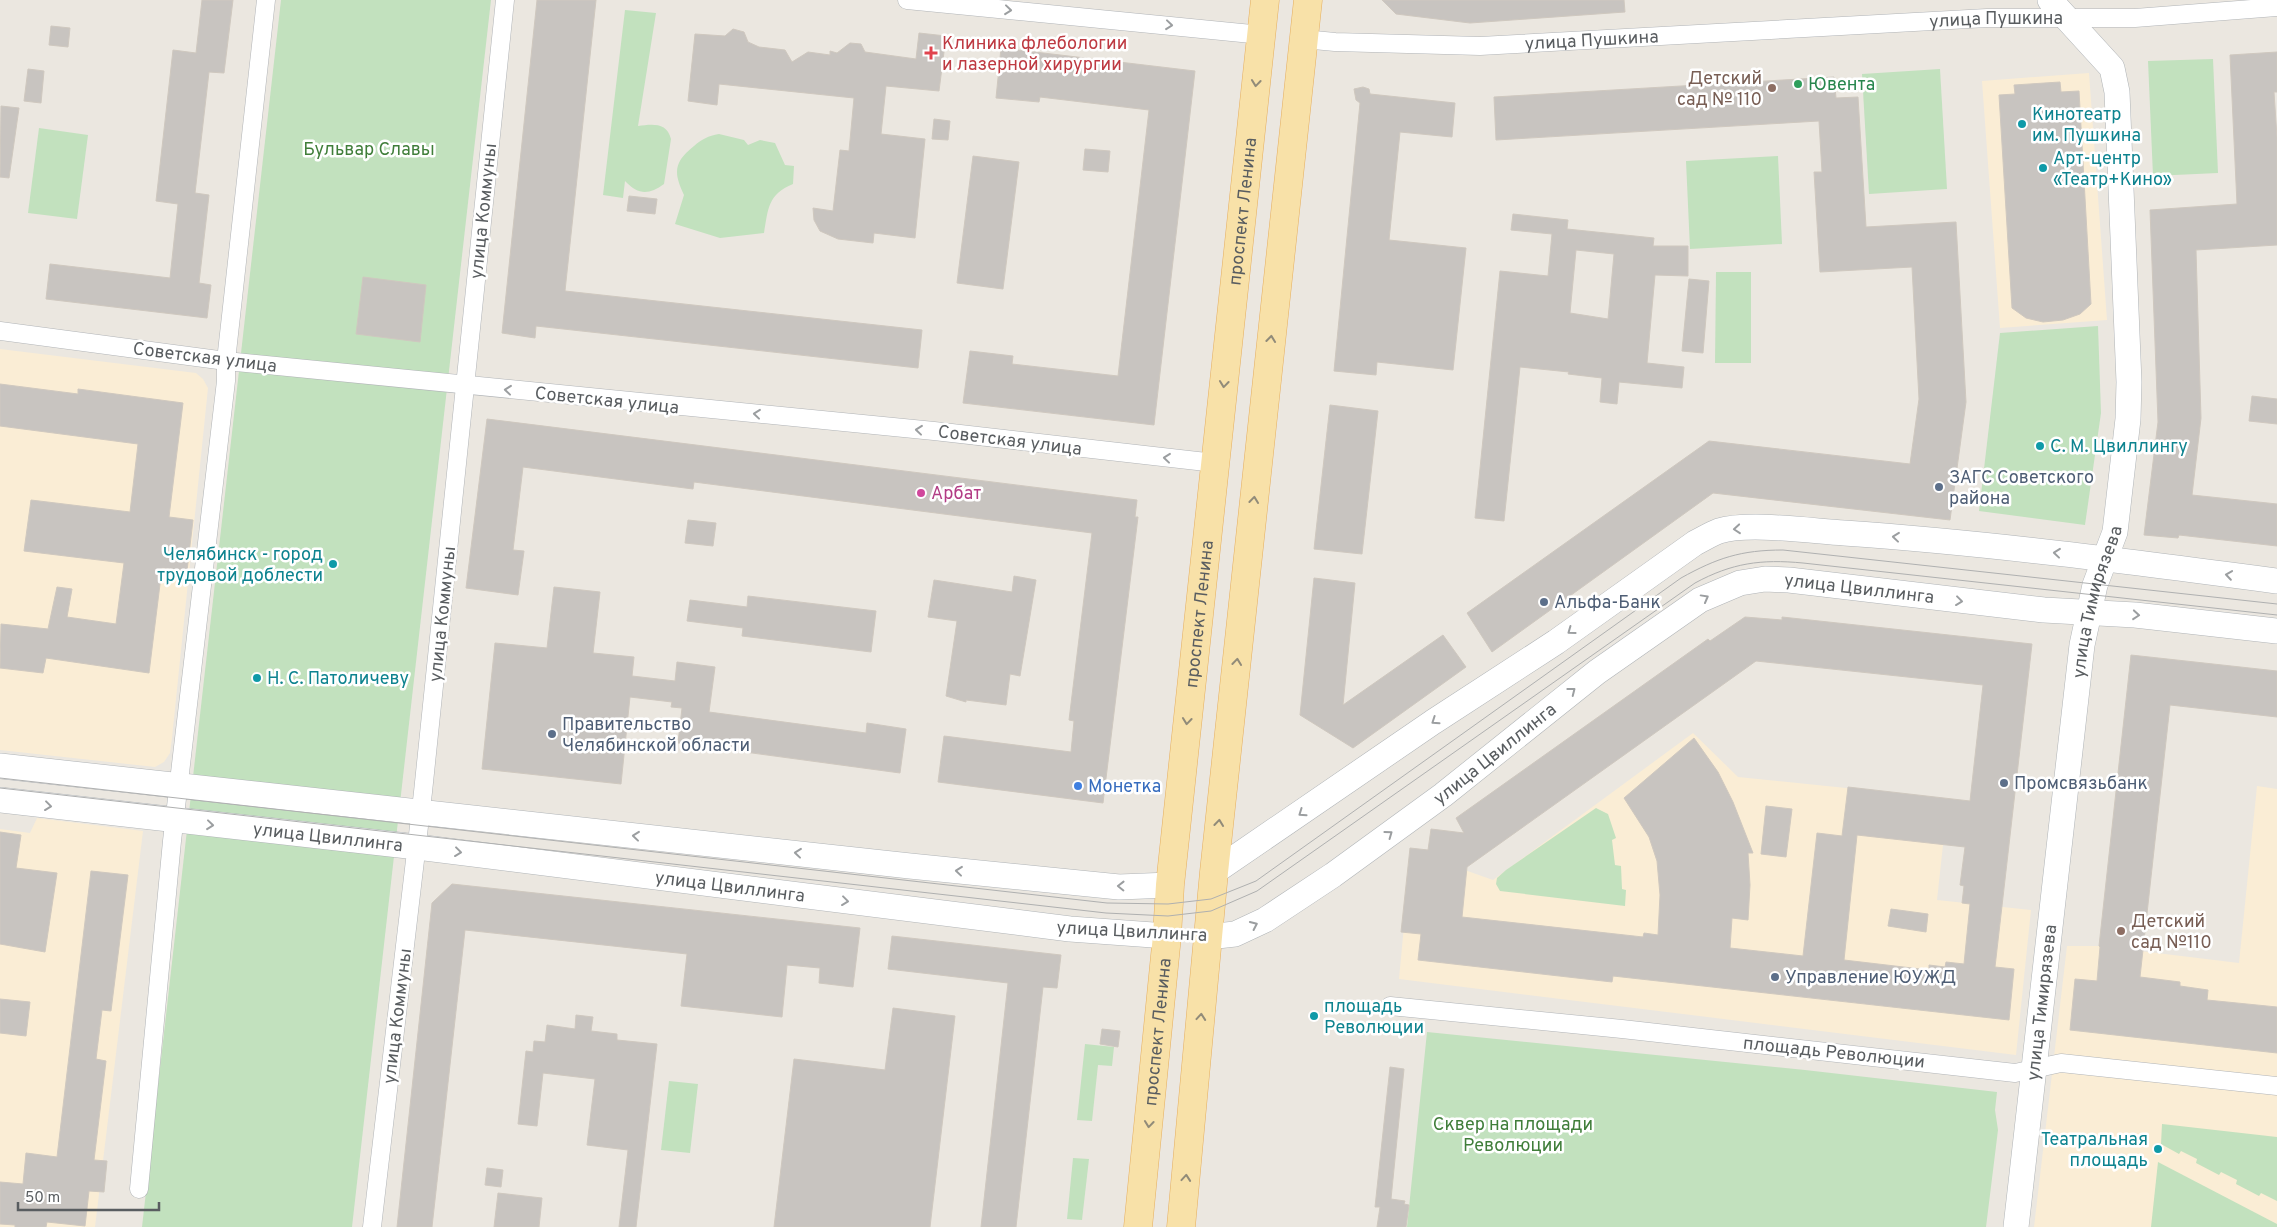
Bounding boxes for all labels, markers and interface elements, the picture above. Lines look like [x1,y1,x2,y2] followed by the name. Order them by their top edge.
[1004,4,1012,15] one-way arrow
[1929,8,2063,34] street label: улица Пушкина
[1166,20,1174,31] one-way arrow
[1524,26,1659,57] street label: улица Пушкина
[942,33,1127,77] place label: Клиника флебологии и лазерной хирургии
[924,46,938,60] marker: Клиника флебологии и лазерной хирургии
[1677,68,1762,112] place label: Детский сад № 110
[1808,74,1875,97] place label: Ювента
[1792,78,1804,90] marker: Ювента
[1251,79,1262,87] one-way arrow
[1766,82,1778,94] marker: Детский сад № 110
[2032,104,2141,148] place label: Кинотеатр им. Пушкина
[2016,118,2028,130] marker: Кинотеатр им. Пушкина
[1224,136,1263,287] street label: проспект Ленина
[303,139,435,162] park label: Бульвар Славы
[466,142,503,280] street label: улица Коммуны
[2053,148,2172,192] place label: Арт-центр «Театр+Кино»
[2037,162,2049,174] marker: Арт-центр «Театр+Кино»
[1265,334,1276,342] one-way arrow
[131,338,278,379] street label: Советская улица
[1219,380,1230,388] one-way arrow
[534,382,680,421] street label: Советская улица
[504,385,512,396] one-way arrow
[753,409,761,420] one-way arrow
[936,421,1083,462] street label: Советская улица
[914,424,922,435] one-way arrow
[2050,436,2188,459] place label: С. М. Цвиллингу
[2034,440,2046,452] marker: С. М. Цвиллингу
[1163,453,1171,464] one-way arrow
[1949,467,2094,511] place label: ЗАГС Советского района
[1933,481,1945,493] marker: ЗАГС Советского района
[931,483,981,506] place label: Арбат
[915,487,927,499] marker: Арбат
[1248,496,1259,504] one-way arrow
[1733,524,1741,535] one-way arrow
[2068,525,2129,680] street label: улица Тимирязева
[1891,532,1899,543] one-way arrow
[1181,539,1220,689] street label: проспект Ленина
[157,544,323,588] place label: Челябинск - город трудовой доблести
[425,545,462,683] street label: улица Коммуны
[2053,548,2061,559] one-way arrow
[327,558,339,570] marker: Челябинск - город трудовой доблести
[1784,570,1935,610] street label: улица Цвиллинга
[2224,570,2233,580] one-way arrow
[1554,592,1661,615] place label: Альфа-Банк
[1700,594,1709,604] one-way arrow
[1955,595,1963,606] one-way arrow
[1538,596,1550,608] marker: Альфа-Банк
[2132,610,2140,621] one-way arrow
[1567,625,1577,634] one-way arrow
[1231,658,1242,666] one-way arrow
[267,668,409,691] place label: Н. С. Патоличеву
[251,672,263,684] marker: Н. С. Патоличеву
[1567,688,1576,697] one-way arrow
[1430,699,1562,811] street label: улица Цвиллинга
[562,714,750,758] place label: Правительство Челябинской области
[1432,715,1441,724] one-way arrow
[1182,717,1193,725] one-way arrow
[546,728,558,740] marker: Правительство Челябинской области
[2014,773,2148,796] place label: Промсвязьбанк
[1088,776,1161,799] place label: Монетка
[1998,777,2010,789] marker: Промсвязьбанк
[1072,780,1084,792] marker: Монетка
[45,800,53,811] one-way arrow
[1298,807,1307,816] one-way arrow
[206,819,214,830] one-way arrow
[251,819,404,858] street label: улица Цвиллинга
[1213,819,1224,827] one-way arrow
[632,831,640,842] one-way arrow
[1384,831,1393,841] one-way arrow
[455,846,463,857] one-way arrow
[793,848,801,859] one-way arrow
[955,866,963,877] one-way arrow
[653,867,806,909] street label: улица Цвиллинга
[1117,881,1125,892] one-way arrow
[842,895,850,906] one-way arrow
[2131,911,2212,955] place label: Детский сад №110
[1056,917,1208,948] street label: улица Цвиллинга
[1249,921,1258,931] one-way arrow
[2023,923,2063,1082] street label: улица Тимирязева
[2115,925,2127,937] marker: Детский сад №110
[379,947,418,1085] street label: улица Коммуны
[1140,957,1178,1107] street label: проспект Ленина
[1785,967,1956,990] place label: Управление ЮУЖД
[1769,971,1781,983] marker: Управление ЮУЖД
[1324,996,1424,1040] place label: площадь Революции
[1308,1010,1320,1022] marker: площадь Революции
[1195,1012,1206,1020] one-way arrow
[1742,1033,1926,1074] street label: площадь Революции
[1433,1114,1593,1158] park label: Сквер на площади Революции
[1143,1120,1154,1128] one-way arrow
[2041,1129,2148,1173] place label: Театральная площадь
[2152,1143,2164,1155] marker: Театральная площадь
[1180,1174,1191,1182] one-way arrow
[18,1180,159,1212] scale bar
[25,1189,60,1208] text: 50 m

